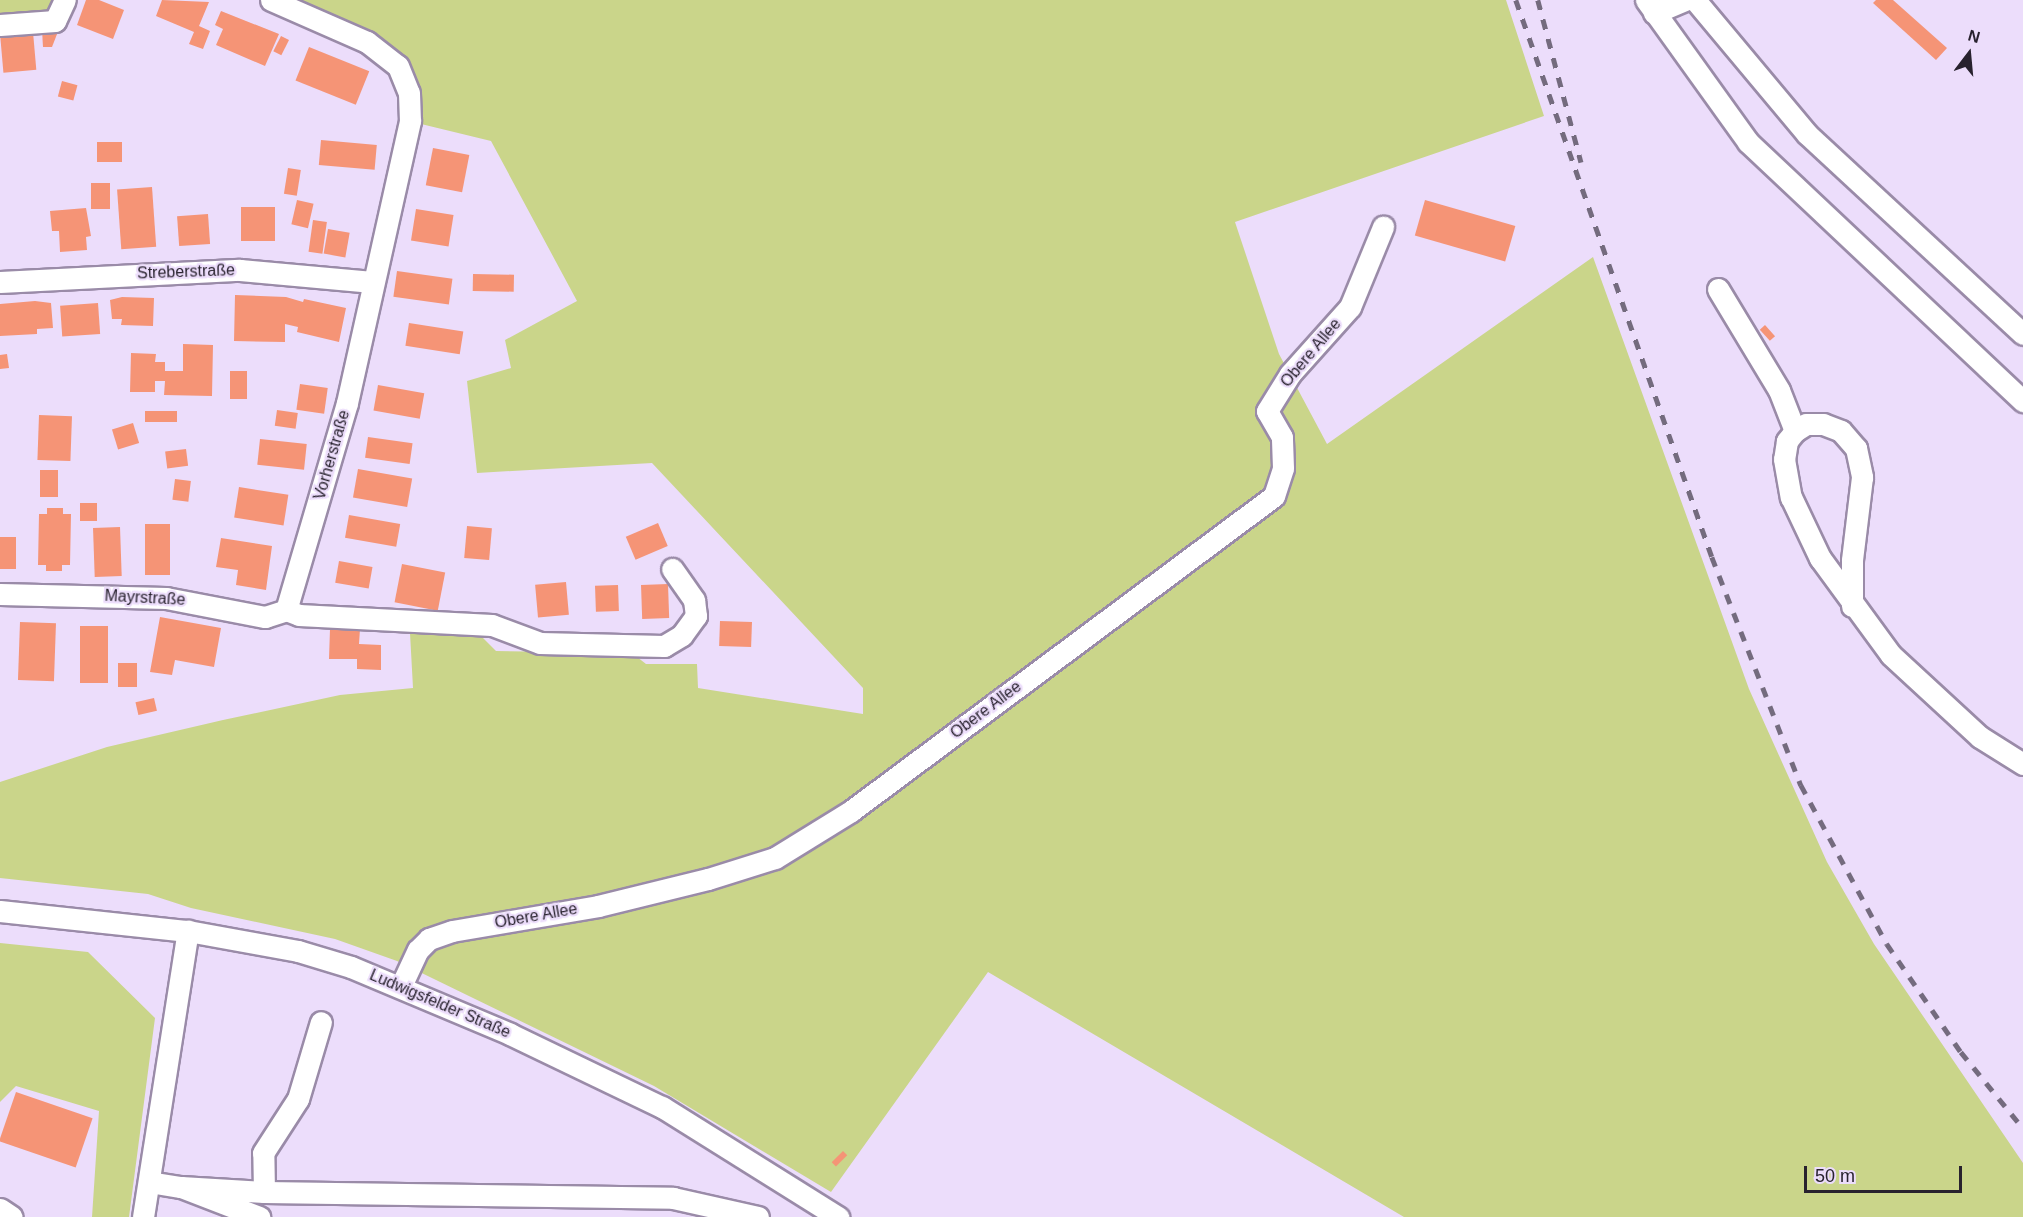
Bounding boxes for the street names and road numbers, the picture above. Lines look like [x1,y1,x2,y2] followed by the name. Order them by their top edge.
[137,261,235,283] street label: Streberstraße
[1276,314,1346,392] street label: Obere Allee
[310,408,354,502] street label: Vorherstraße
[104,586,186,610] street label: Mayrstraße
[946,677,1026,743] street label: Obere Allee
[493,899,579,933] street label: Obere Allee
[367,966,513,1042] street label: Ludwigsfelder Straße

